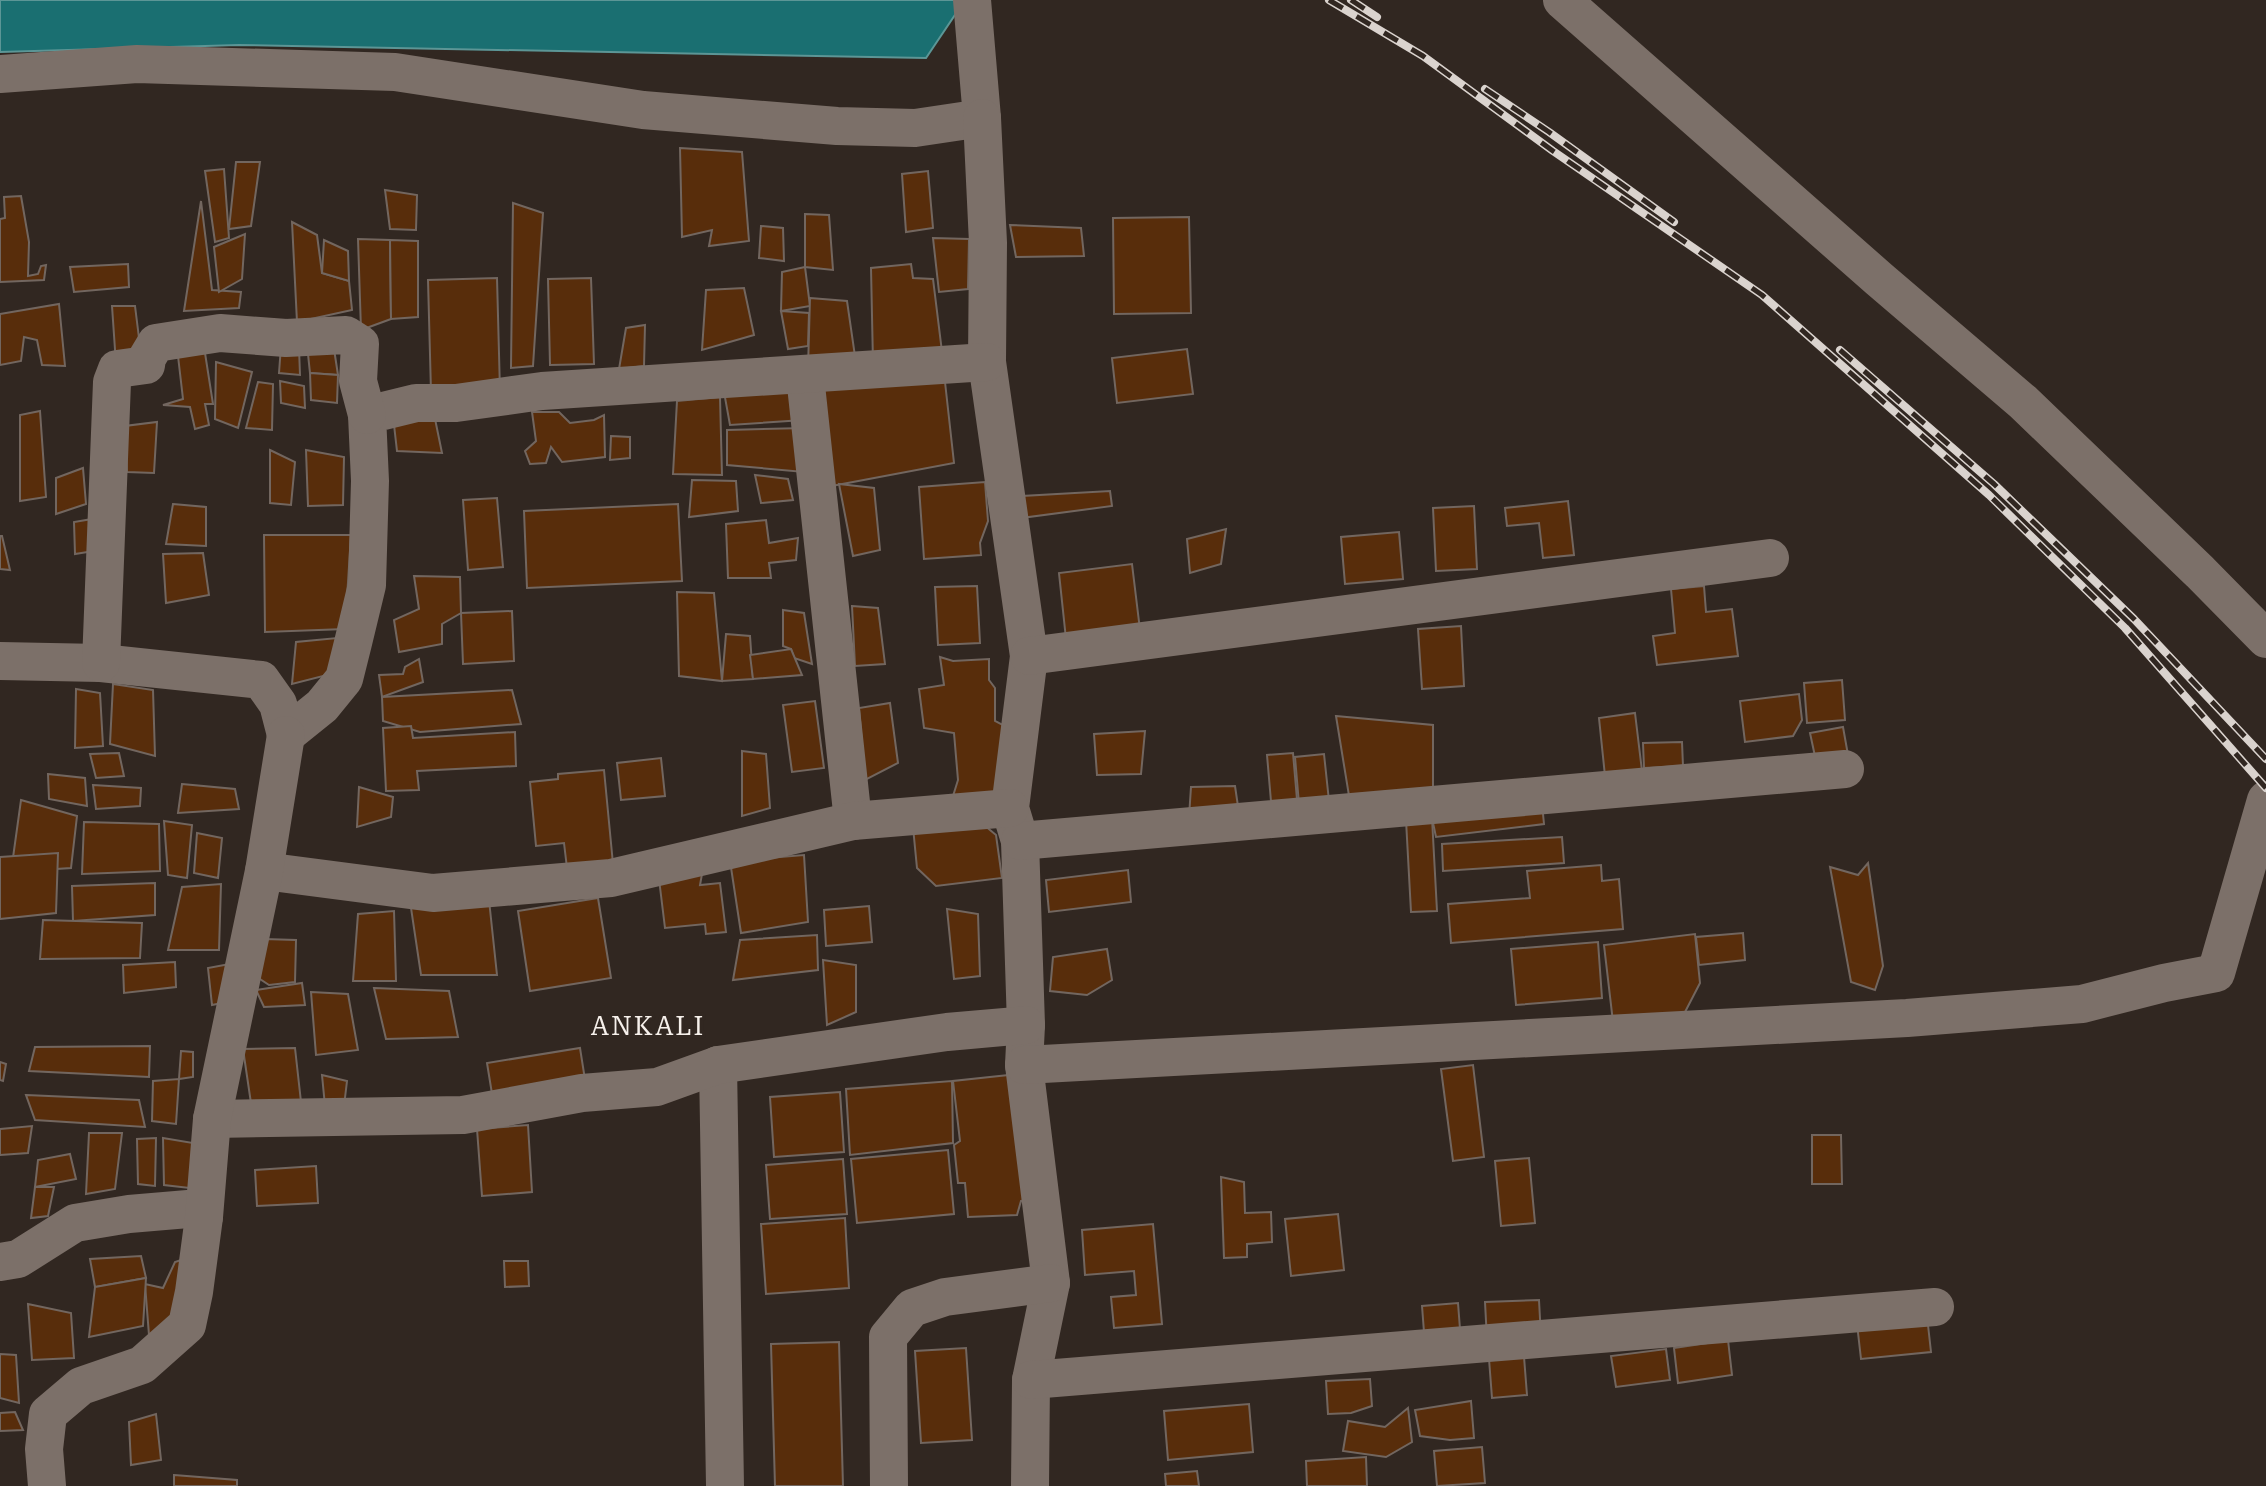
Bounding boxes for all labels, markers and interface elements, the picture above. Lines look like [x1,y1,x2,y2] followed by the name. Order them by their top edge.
[591,1011,705,1041] district label: ANKALI

